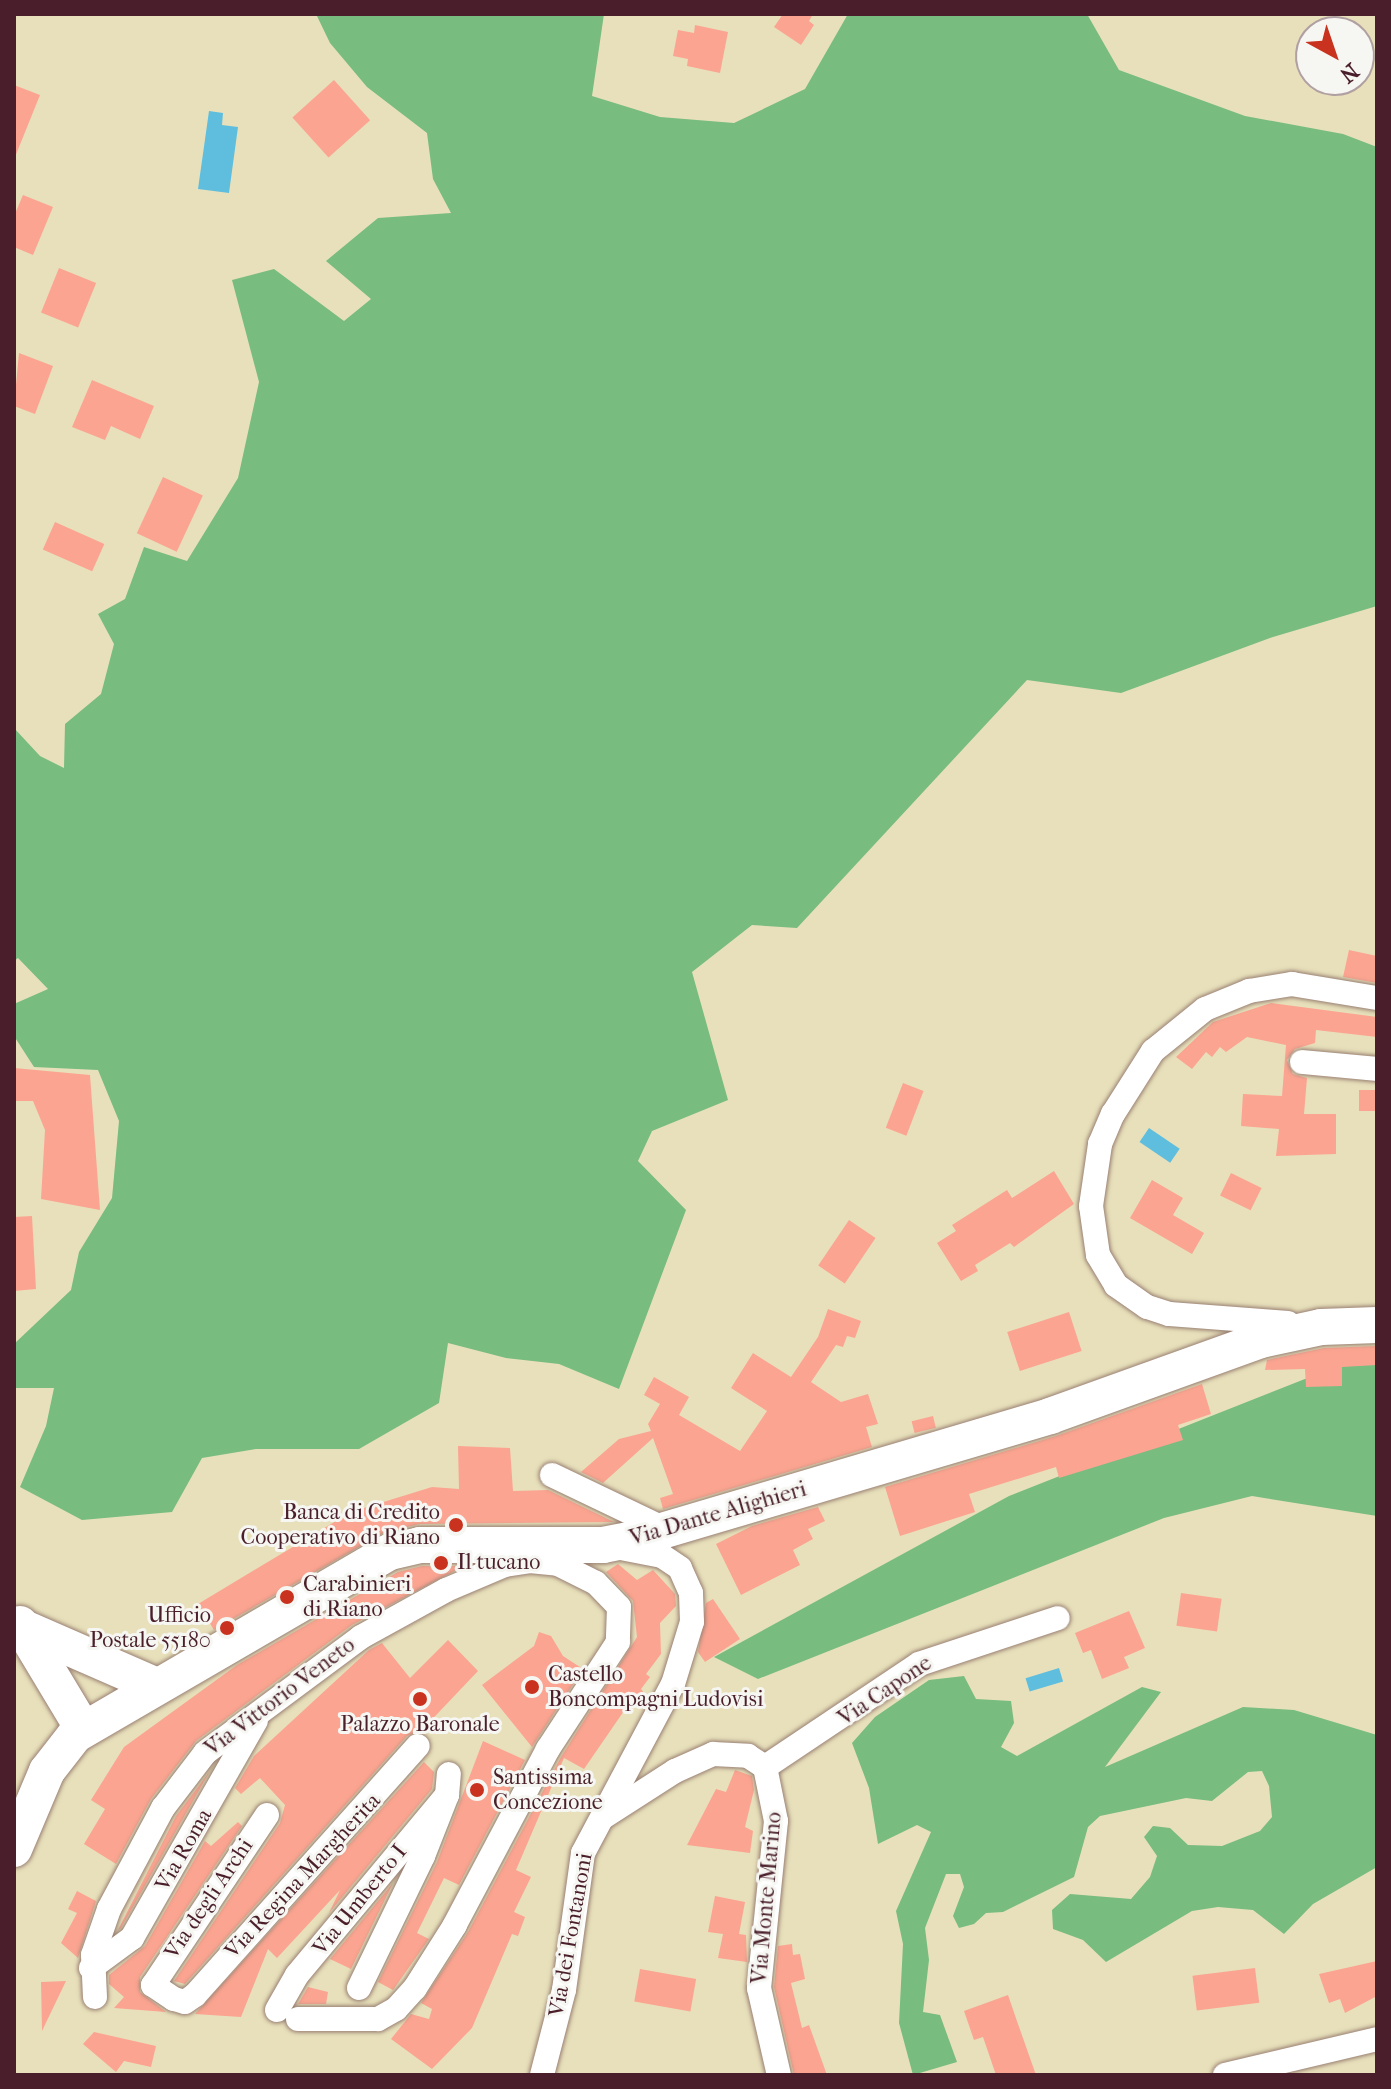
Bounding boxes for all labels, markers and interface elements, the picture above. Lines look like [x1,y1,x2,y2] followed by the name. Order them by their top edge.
[1295,16,1375,96] north arrow
[1334,58,1364,88] text: N
[627,1476,809,1552] street label: Via Dante Alighieri
[240,1499,440,1550] place label: Banca di Credito Cooperativo di Riano
[447,1516,465,1534] marker: Banca di Credito Cooperativo di Riano
[457,1550,540,1576] place label: Il tucano
[432,1554,450,1572] marker: Il tucano
[303,1571,411,1622] place label: Carabinieri di Riano
[278,1588,296,1606] marker: Carabinieri di Riano
[89,1602,211,1654] place label: Ufficio Postale 55180
[218,1619,236,1637] marker: Ufficio Postale 55180
[200,1632,360,1762] street label: Via Vittorio Veneto
[833,1650,937,1732] street label: Via Capone
[548,1661,763,1712] place label: Castello Boncompagni Ludovisi
[523,1678,541,1696] marker: Castello Boncompagni Ludovisi
[411,1690,429,1708] marker: Palazzo Baronale
[340,1712,500,1738] place label: Palazzo Baronale
[493,1764,603,1816] place label: Santissima Concezione
[468,1781,486,1799] marker: Santissima Concezione
[220,1788,386,1964] street label: Via Regina Margherita
[150,1804,218,1896] street label: Via Roma
[746,1811,788,1985] street label: Via Monte Marino
[159,1834,259,1964] street label: Via degli Archi
[307,1839,413,1961] street label: Via Umberto I
[544,1851,598,2019] street label: Via dei Fontanoni

